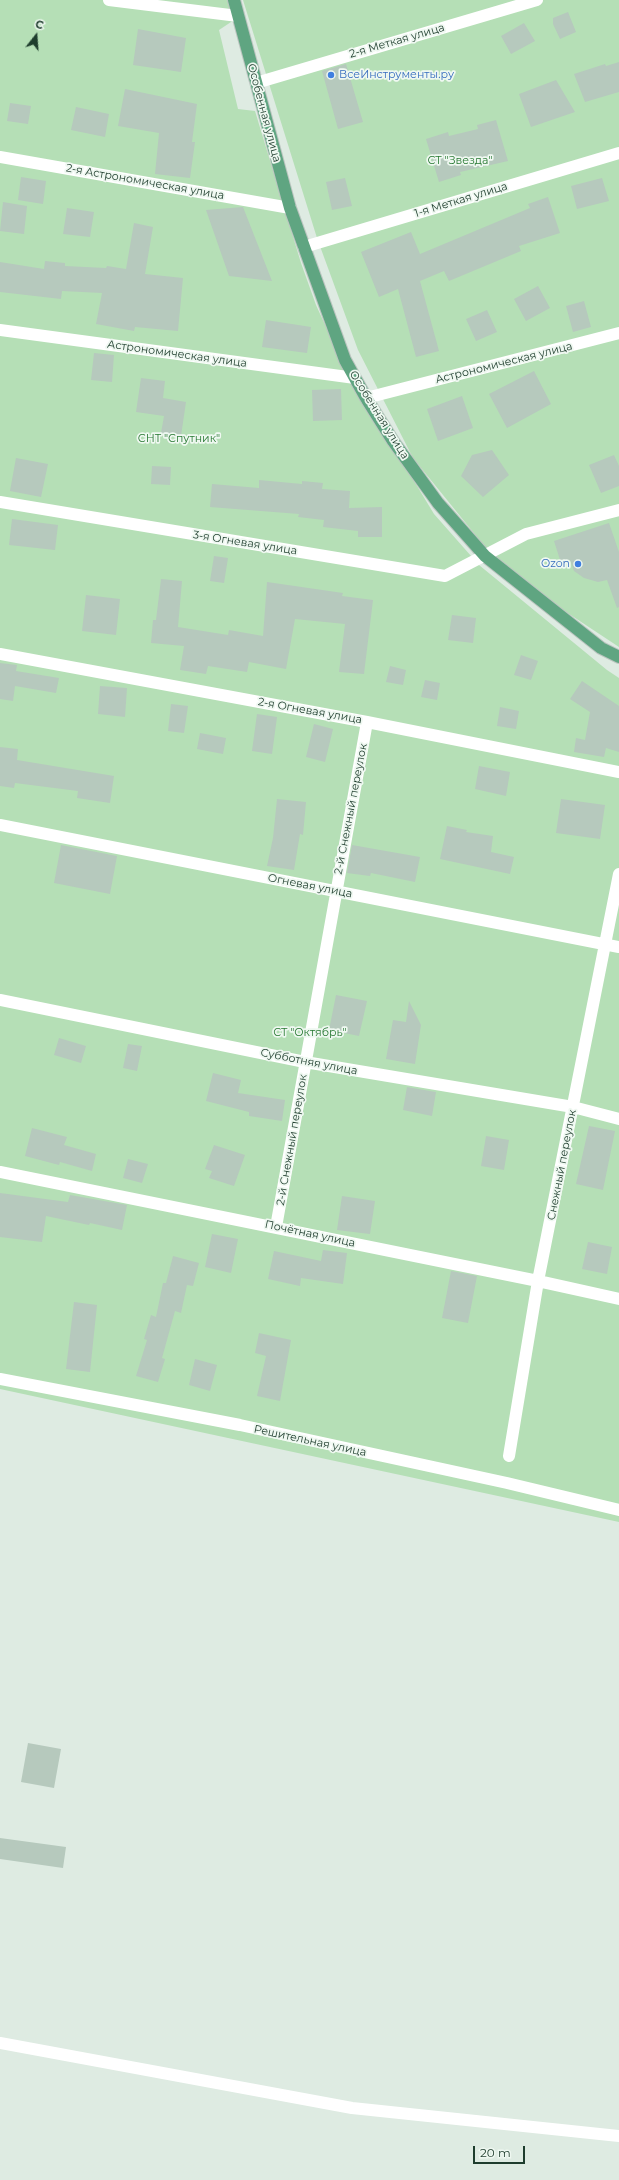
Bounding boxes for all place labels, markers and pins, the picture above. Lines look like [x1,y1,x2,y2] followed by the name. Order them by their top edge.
[339,68,454,82] place label: ВсеИнструменты.ру
[326,70,336,80] marker: ВсеИнструменты.ру
[541,557,570,571] place label: Ozon
[573,559,583,569] marker: Ozon

